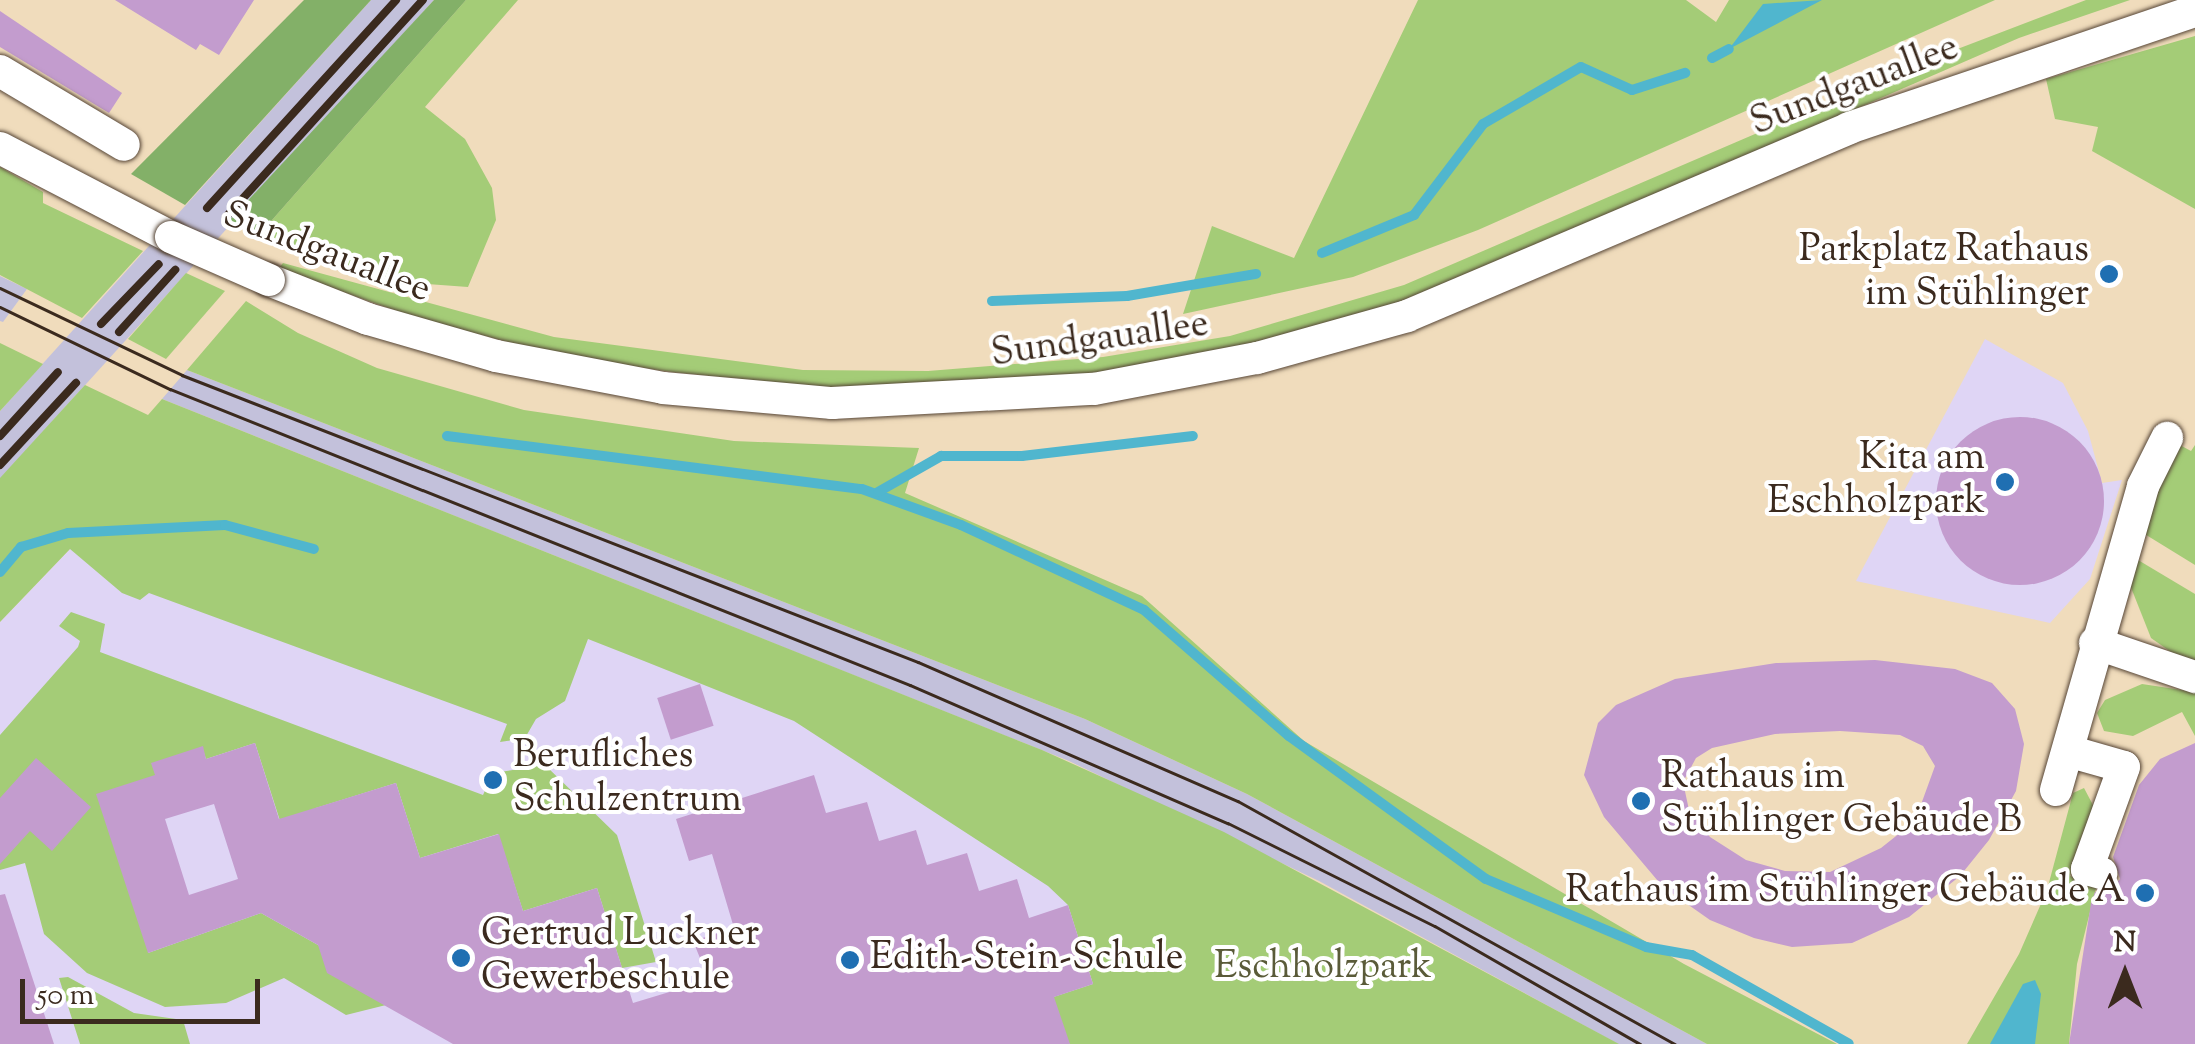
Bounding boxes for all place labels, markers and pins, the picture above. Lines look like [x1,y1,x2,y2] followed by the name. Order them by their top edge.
[1799,229,2089,318] place label: Parkplatz Rathaus im Stühlinger
[2098,263,2120,285] marker: Parkplatz Rathaus im Stühlinger
[1767,437,1985,526] place label: Kita am Eschholzpark
[1994,471,2016,493] marker: Kita am Eschholzpark
[513,735,742,824] place label: Berufliches Schulzentrum
[1661,756,2022,846] place label: Rathaus im Stühlinger Gebäude B
[482,769,504,791] marker: Berufliches Schulzentrum
[1630,790,1652,812] marker: Rathaus im Stühlinger Gebäude B
[1566,870,2125,916] place label: Rathaus im Stühlinger Gebäude A
[2134,882,2156,904] marker: Rathaus im Stühlinger Gebäude A
[481,913,759,1002] place label: Gertrud Luckner Gewerbeschule
[870,937,1183,983] place label: Edith-Stein-Schule
[450,947,472,969] marker: Gertrud Luckner Gewerbeschule
[839,949,861,971] marker: Edith-Stein-Schule

